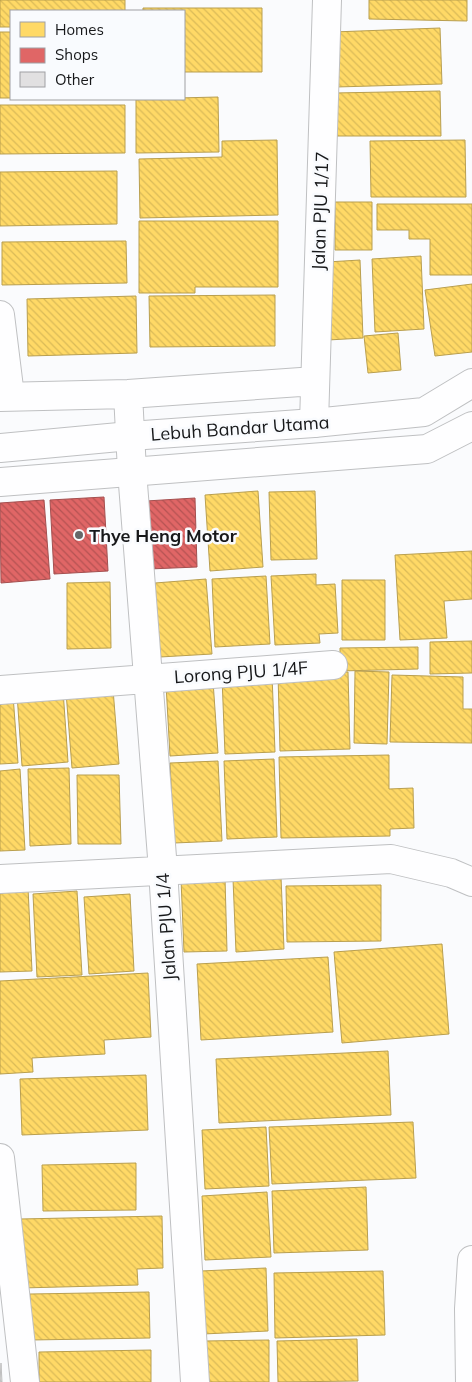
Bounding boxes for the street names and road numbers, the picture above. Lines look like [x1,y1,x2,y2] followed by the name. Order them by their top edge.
[306,151,334,271] street label: Jalan PJU 1/17
[150,410,330,446] street label: Lebuh Bandar Utama
[173,656,309,688] street label: Lorong PJU 1/4F
[151,872,181,982] street label: Jalan PJU 1/4

